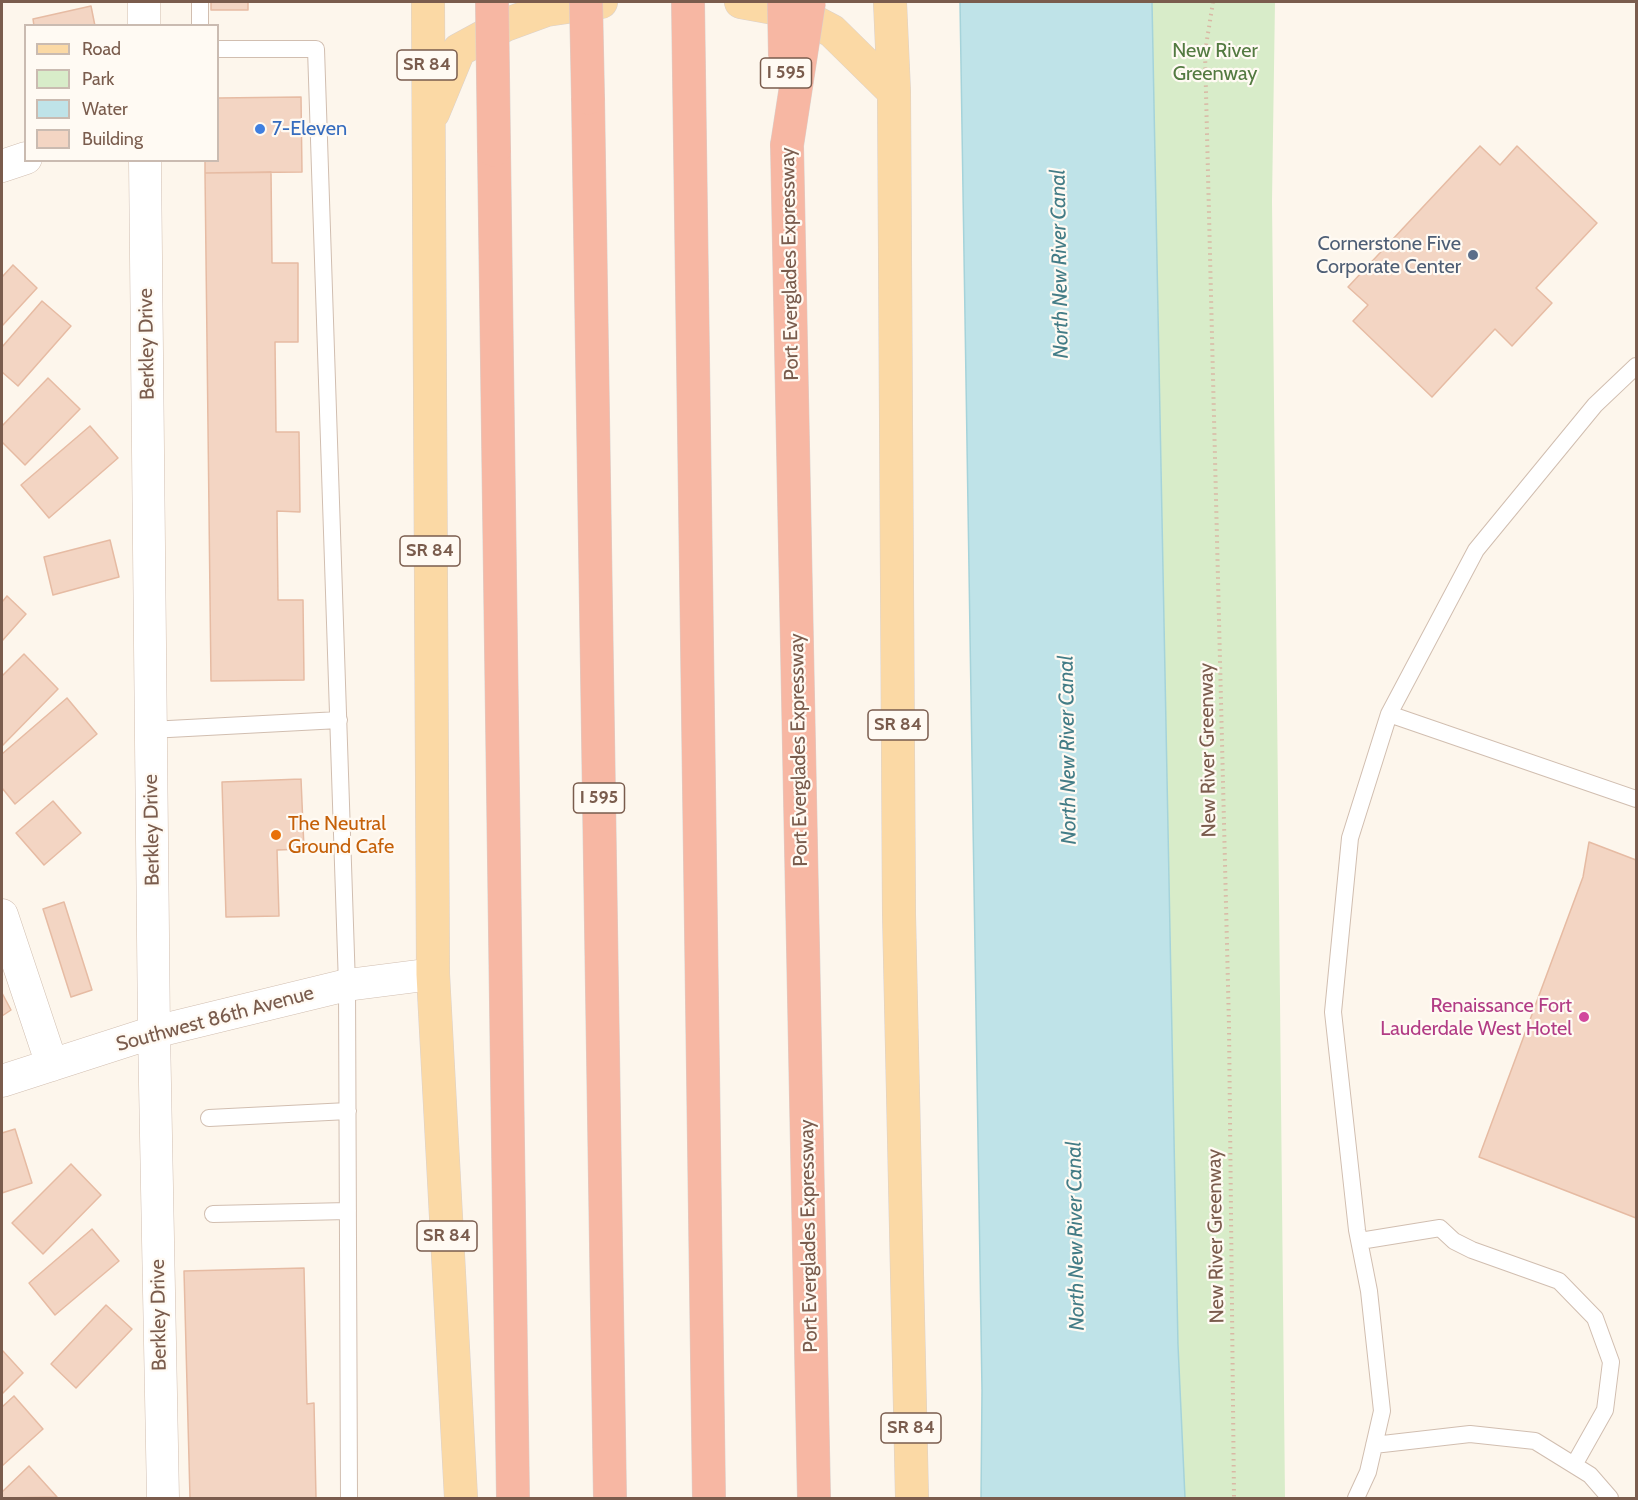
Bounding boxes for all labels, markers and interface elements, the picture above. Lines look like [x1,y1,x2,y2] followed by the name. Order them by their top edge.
[24,24,219,162] legend
[82,38,121,60] text: Road
[1172,39,1258,86] park label: New River Greenway
[397,50,457,80] road number: SR 84
[760,58,812,88] road number: I 595
[82,68,114,90] text: Park
[82,98,128,120] text: Water
[272,117,347,141] place label: 7-Eleven
[253,122,267,136] marker: 7-Eleven
[82,128,143,150] text: Building
[776,147,804,381] street label: Port Everglades Expressway
[1046,169,1074,359] water label: North New River Canal
[1316,232,1461,279] place label: Cornerstone Five Corporate Center
[1466,248,1480,262] marker: Cornerstone Five Corporate Center
[134,288,160,400] street label: Berkley Drive
[400,536,460,566] road number: SR 84
[785,633,813,867] street label: Port Everglades Expressway
[1054,655,1082,845] water label: North New River Canal
[1194,663,1222,837] street label: New River Greenway
[868,710,928,740] road number: SR 84
[139,774,165,886] street label: Berkley Drive
[574,783,624,813] road number: I 595
[288,812,394,859] place label: The Neutral Ground Cafe
[269,828,283,842] marker: The Neutral Ground Cafe
[114,981,316,1057] street label: Southwest 86th Avenue
[1380,994,1572,1041] place label: Renaissance Fort Lauderdale West Hotel
[1577,1010,1591,1024] marker: Renaissance Fort Lauderdale West Hotel
[795,1119,823,1353] street label: Port Everglades Expressway
[1062,1141,1090,1331] water label: North New River Canal
[1202,1149,1230,1323] street label: New River Greenway
[417,1221,477,1251] road number: SR 84
[146,1259,172,1371] street label: Berkley Drive
[881,1413,941,1443] road number: SR 84

